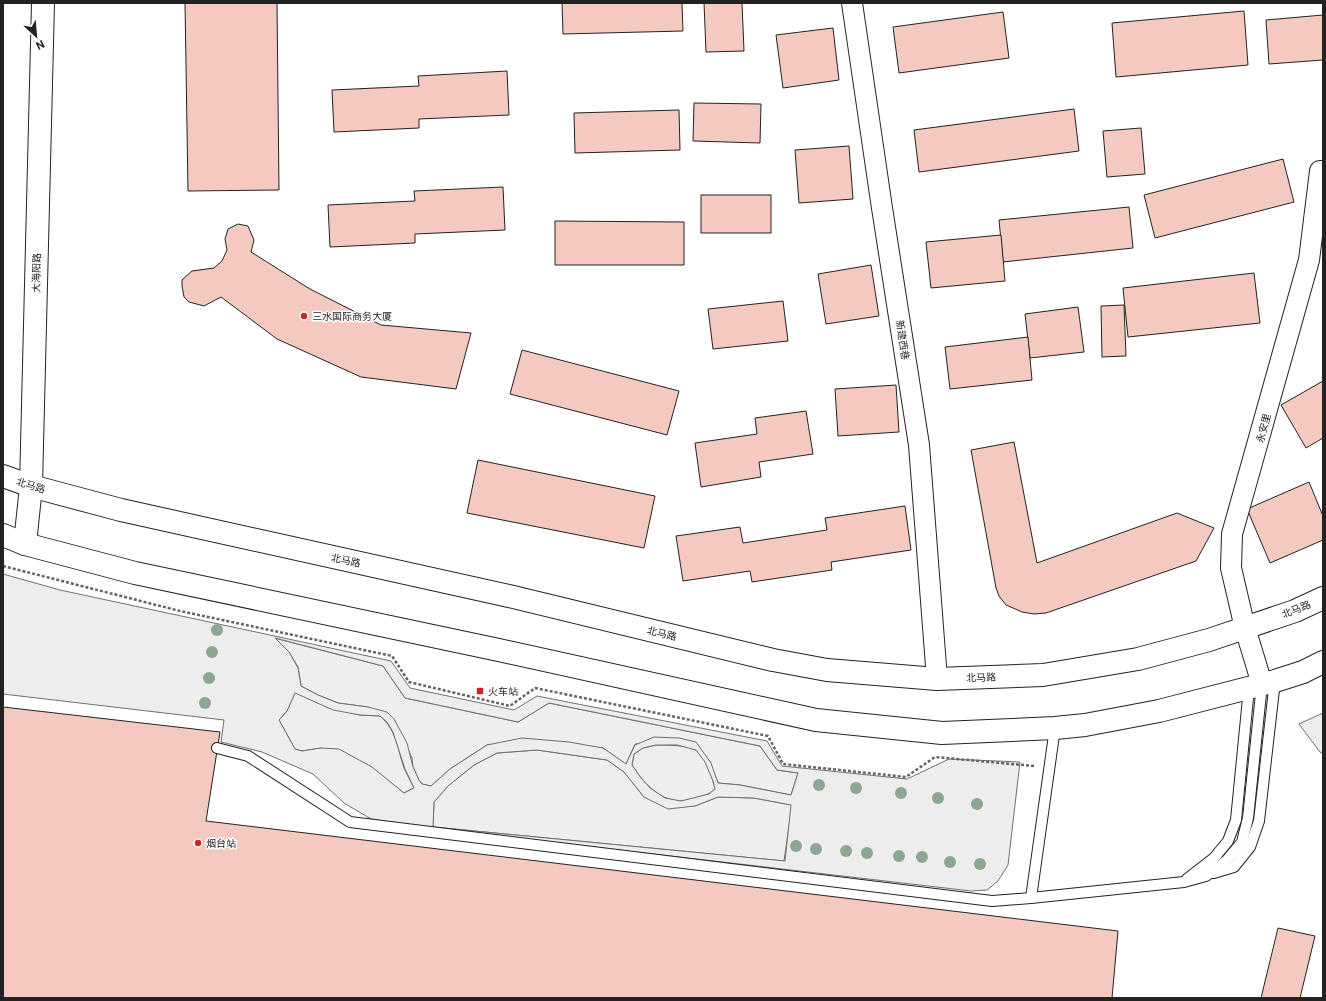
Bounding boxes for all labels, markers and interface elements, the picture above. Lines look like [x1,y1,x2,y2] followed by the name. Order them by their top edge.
[16,16,56,56] north arrow
[34,37,47,52] text: N
[31,253,42,293] street label: 大海阳路
[299,311,309,321] marker: 三水国际商务大厦
[312,311,392,322] place label: 三水国际商务大厦
[894,319,911,361] street label: 新建西巷
[1254,412,1273,444] street label: 永安里
[15,476,47,495] street label: 北马路
[330,552,362,569] street label: 北马路
[1280,599,1312,620] street label: 北马路
[646,625,678,642] street label: 北马路
[966,671,996,684] street label: 北马路
[475,686,485,696] marker: 火车站
[488,686,518,697] place label: 火车站
[193,838,203,848] marker: 烟台站
[206,838,236,849] place label: 烟台站

